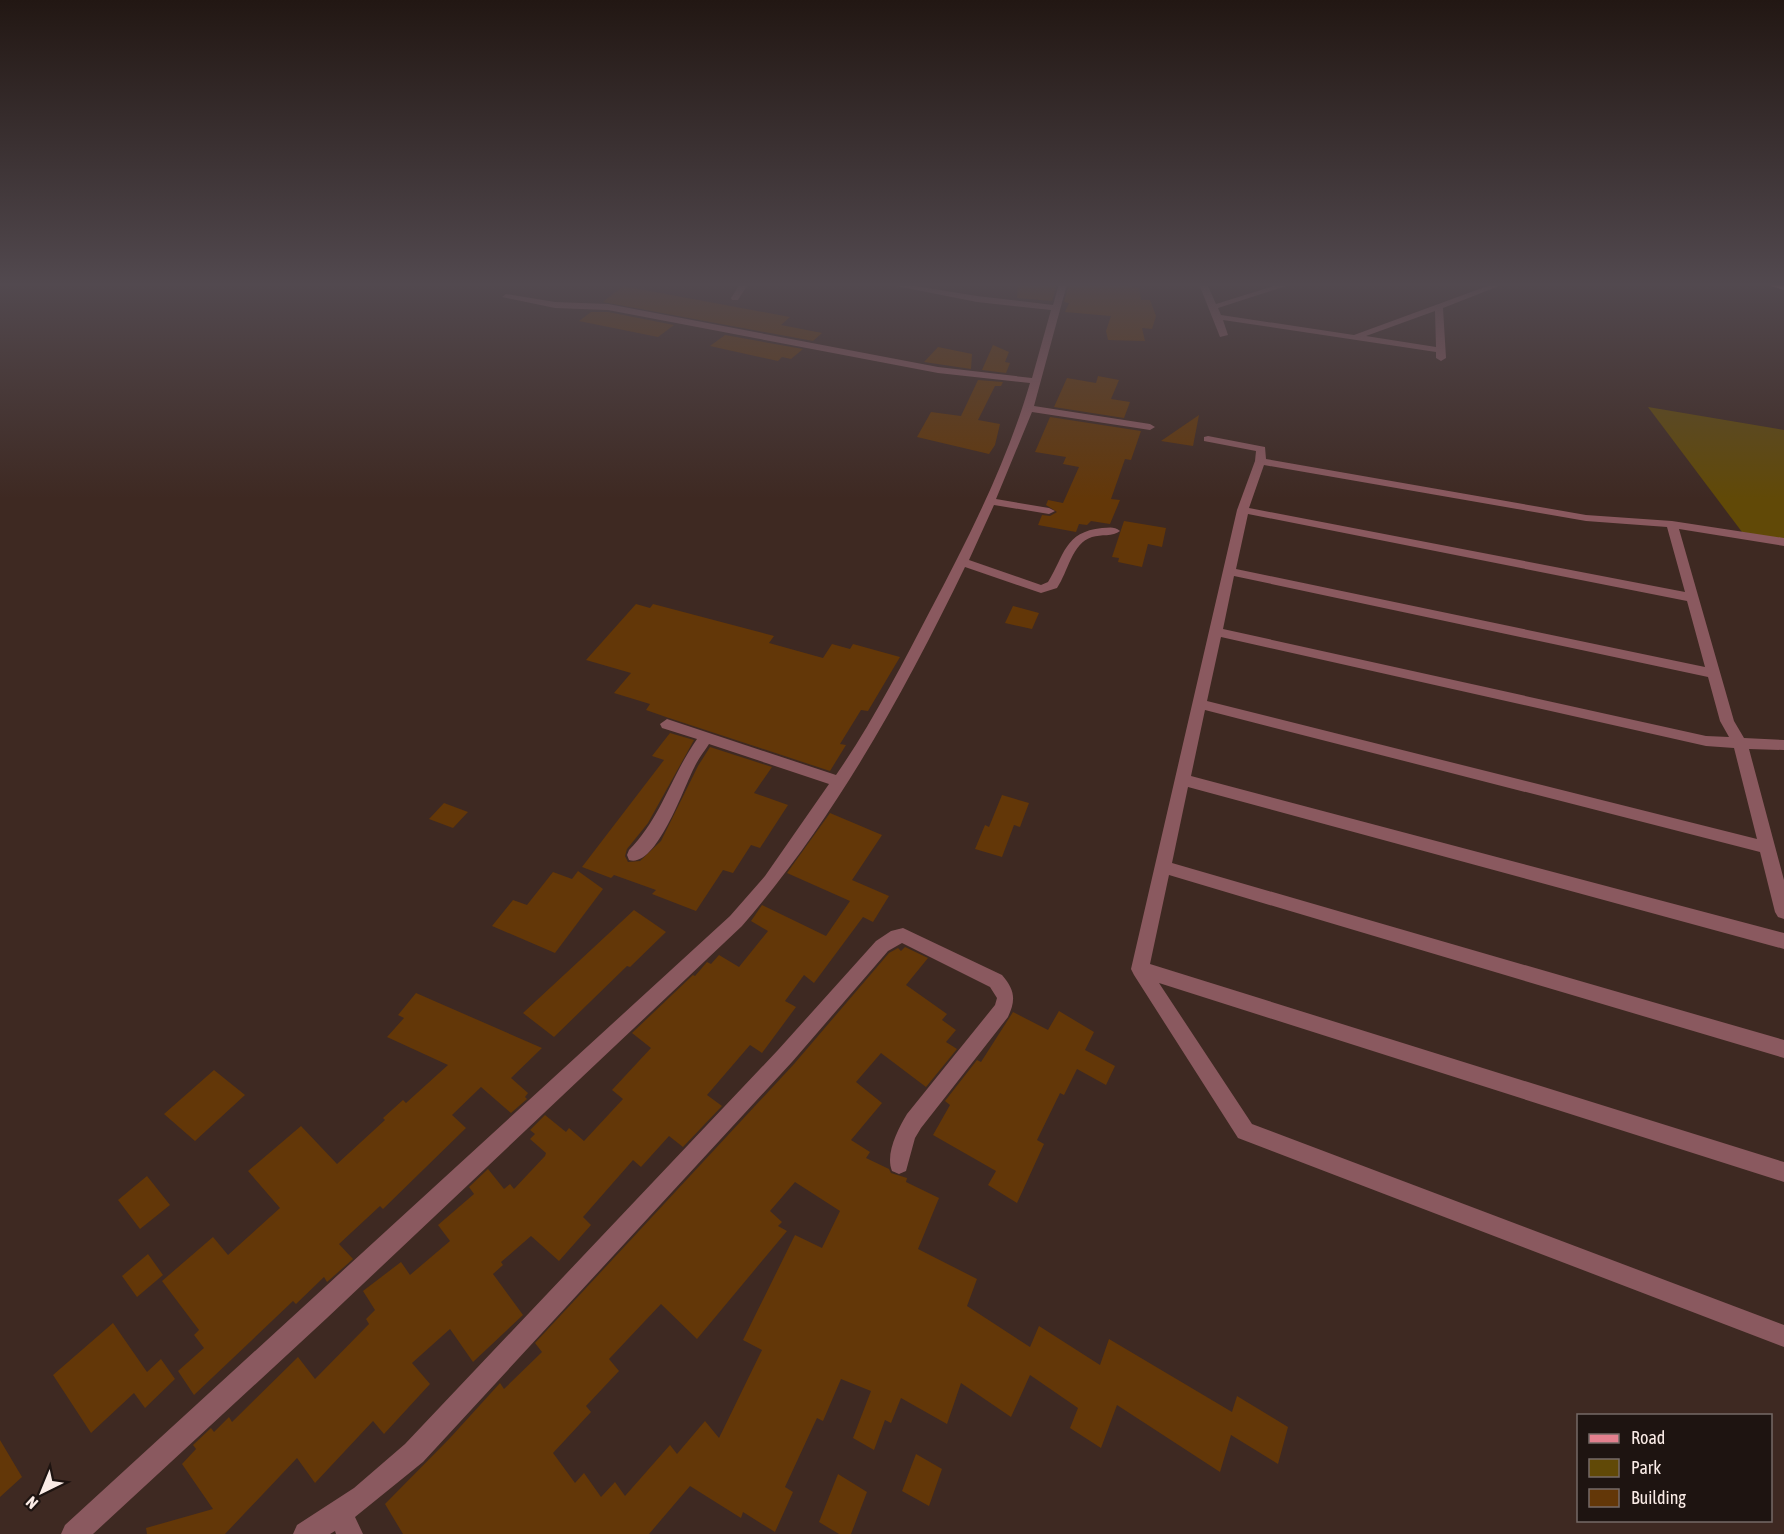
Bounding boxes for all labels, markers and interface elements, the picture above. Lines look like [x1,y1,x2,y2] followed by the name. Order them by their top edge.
[1577,1414,1772,1522] legend
[1631,1427,1665,1448] text: Road
[1631,1457,1661,1478] text: Park
[12,1462,72,1522] north arrow
[1631,1487,1686,1508] text: Building
[22,1493,41,1513] text: N

